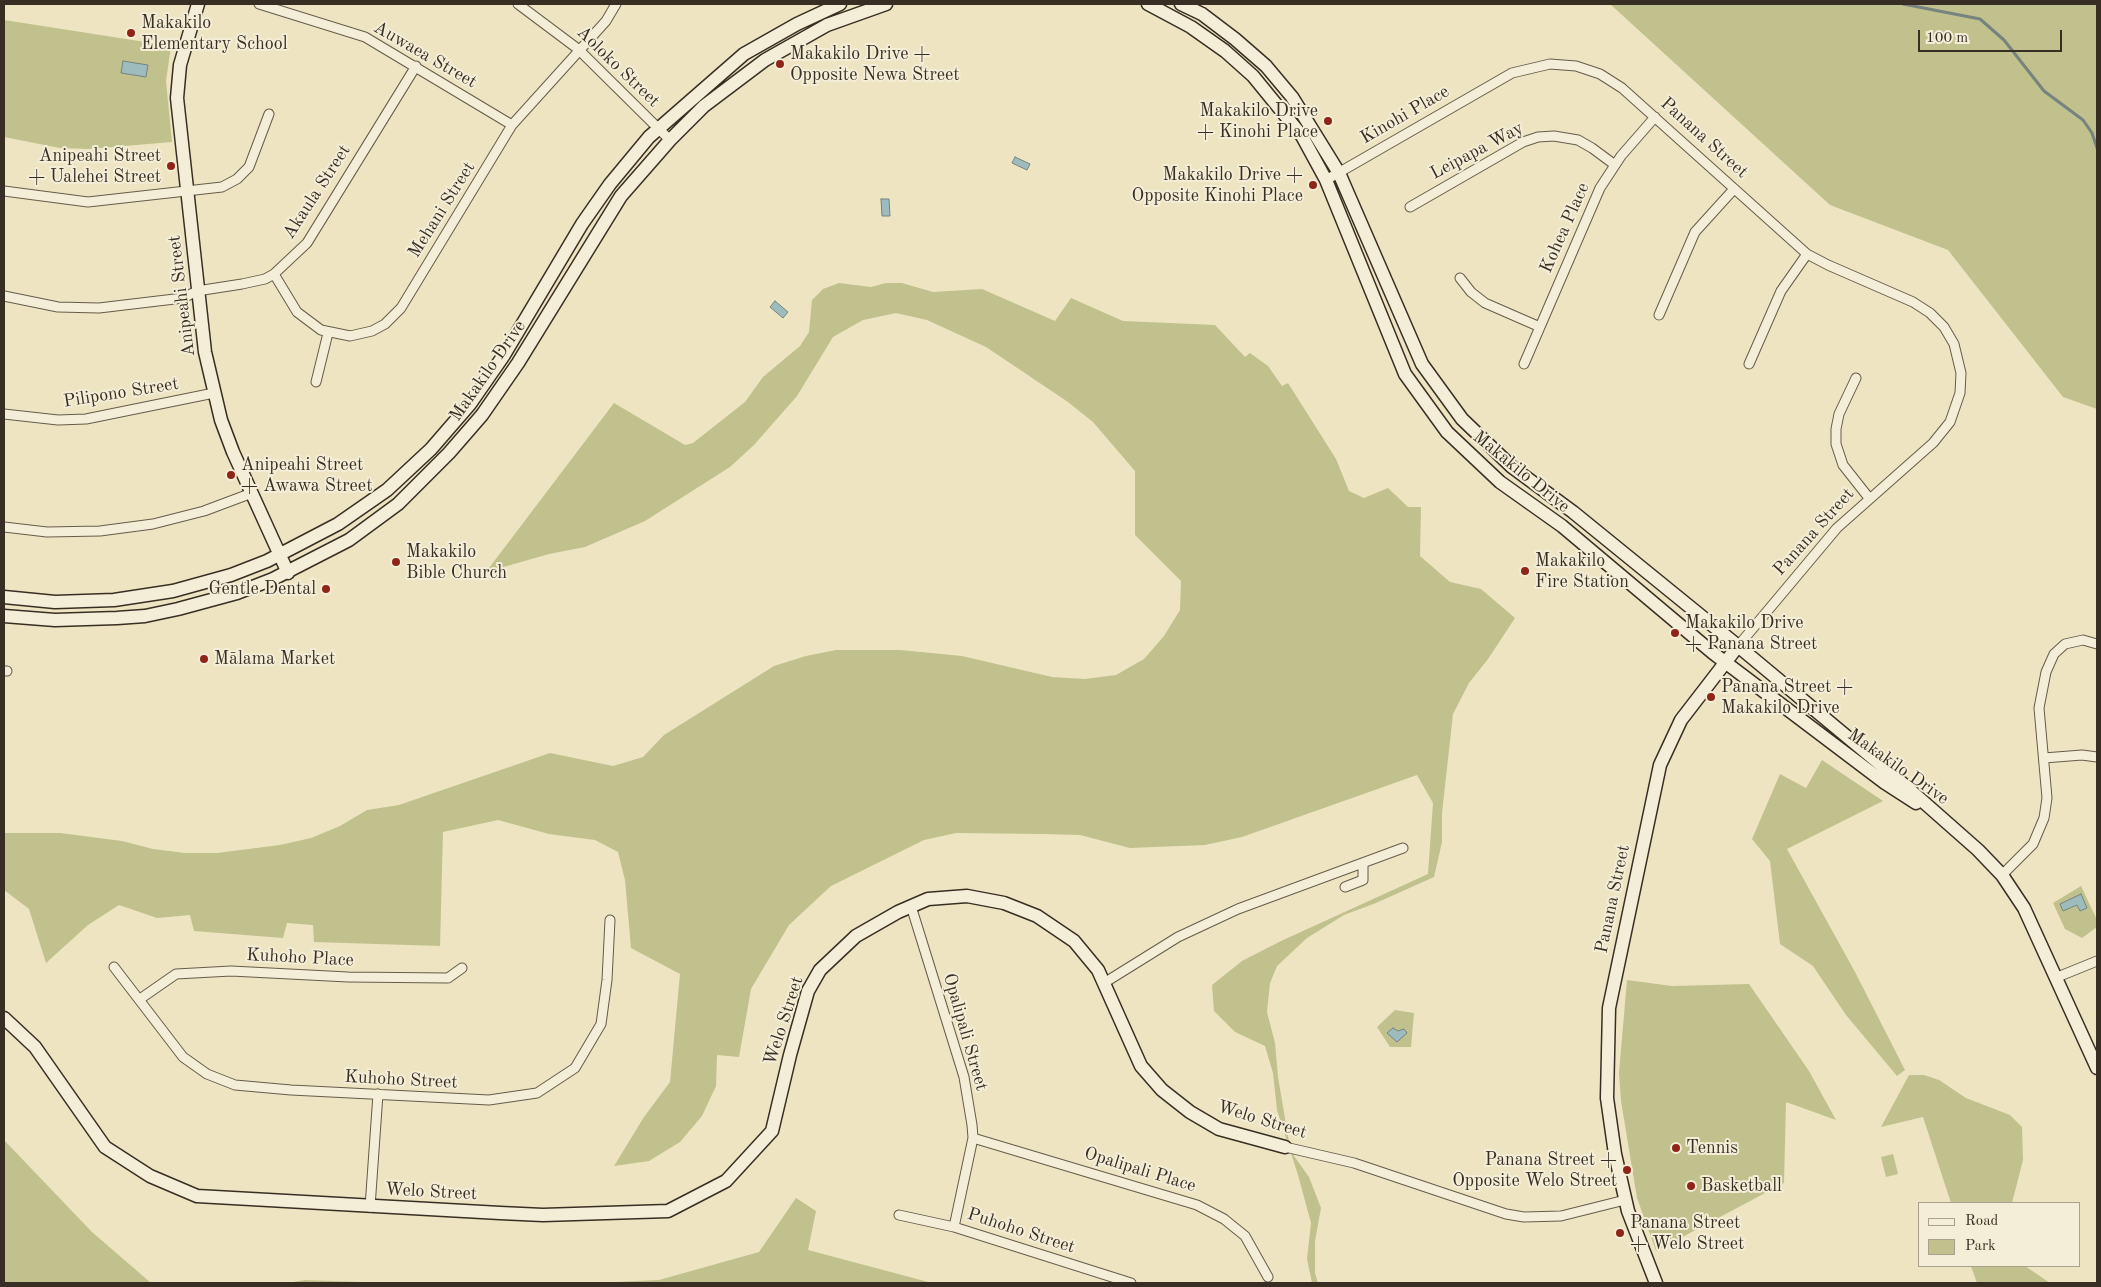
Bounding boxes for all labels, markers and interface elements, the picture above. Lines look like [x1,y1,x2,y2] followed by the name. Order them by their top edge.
[141,12,288,54] place label: Makakilo Elementary School
[370,17,480,93] street label: Auwaea Street
[1921,20,2065,52] scale bar
[572,22,664,112] street label: Aoloko Street
[125,27,137,39] marker: Makakilo Elementary School
[1926,31,1968,46] text: 100 m
[790,43,960,86] place label: Makakilo Drive + Opposite Newa Street
[774,58,786,70] marker: Makakilo Drive + Opposite Newa Street
[1357,81,1453,149] street label: Kinohi Place
[1656,93,1752,183] street label: Panana Street
[1197,100,1318,142] place label: Makakilo Drive + Kinohi Place
[1322,115,1334,127] marker: Makakilo Drive + Kinohi Place
[1427,117,1527,185] street label: Leipapa Way
[279,141,355,243] street label: Akaula Street
[28,145,161,188] place label: Anipeahi Street + Ualehei Street
[404,158,480,262] street label: Mehani Street
[165,160,177,172] marker: Anipeahi Street + Ualehei Street
[1132,164,1303,206] place label: Makakilo Drive + Opposite Kinohi Place
[1307,179,1319,191] marker: Makakilo Drive + Opposite Kinohi Place
[1535,179,1595,277] street label: Kohea Place
[164,234,200,358] street label: Anipeahi Street
[445,316,531,426] street label: Makakilo Drive
[62,373,180,413] street label: Pilipono Street
[1468,426,1574,518] street label: Makakilo Drive
[241,454,372,496] place label: Anipeahi Street + Awawa Street
[225,469,237,481] marker: Anipeahi Street + Awawa Street
[1769,484,1859,580] street label: Panana Street
[406,541,507,584] place label: Makakilo Bible Church
[1535,550,1629,592] place label: Makakilo Fire Station
[390,556,402,568] marker: Makakilo Bible Church
[1519,565,1531,577] marker: Makakilo Fire Station
[208,578,316,600] place label: Gentle Dental
[320,583,332,595] marker: Gentle Dental
[1685,612,1817,654] place label: Makakilo Drive + Panana Street
[1669,627,1681,639] marker: Makakilo Drive + Panana Street
[214,648,335,670] place label: Mālama Market
[198,653,210,665] marker: Mālama Market
[1721,676,1853,719] place label: Panana Street + Makakilo Drive
[1705,691,1717,703] marker: Panana Street + Makakilo Drive
[1843,724,1953,810] street label: Makakilo Drive
[1591,843,1635,955] street label: Panana Street
[246,944,354,972] street label: Kuhoho Place
[938,971,992,1093] street label: Opalipali Street
[759,974,809,1068] street label: Welo Street
[344,1066,458,1094] street label: Kuhoho Street
[1215,1096,1309,1144] street label: Welo Street
[1686,1137,1738,1159] place label: Tennis
[1670,1142,1682,1154] marker: Tennis
[1082,1143,1198,1197] street label: Opalipali Place
[1452,1149,1617,1192] place label: Panana Street + Opposite Welo Street
[1621,1164,1633,1176] marker: Panana Street + Opposite Welo Street
[1701,1175,1782,1197] place label: Basketball
[384,1179,478,1205] street label: Welo Street
[1685,1180,1697,1192] marker: Basketball
[1918,1202,2081,1267] legend
[964,1203,1078,1259] street label: Puhoho Street
[1630,1212,1744,1254] place label: Panana Street + Welo Street
[1965,1214,1998,1229] text: Road
[1614,1227,1626,1239] marker: Panana Street + Welo Street
[1965,1239,1996,1254] text: Park

